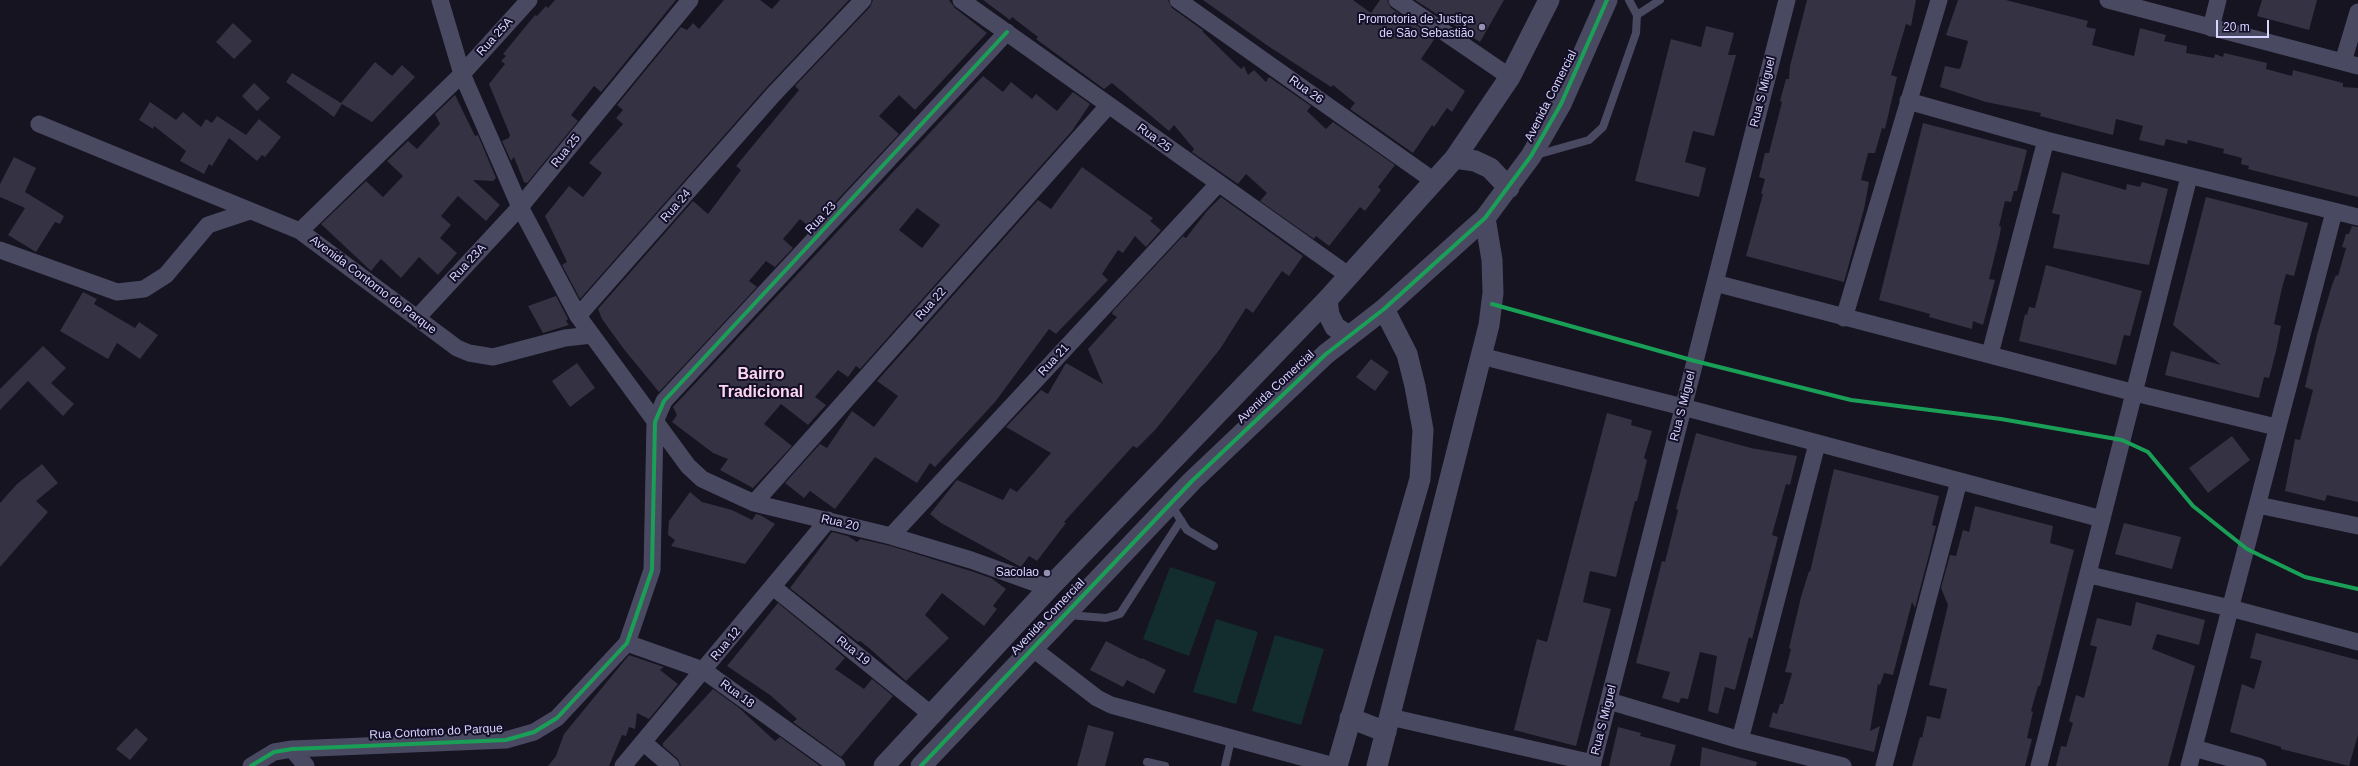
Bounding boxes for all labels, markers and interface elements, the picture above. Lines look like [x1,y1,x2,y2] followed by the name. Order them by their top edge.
[2218,12,2271,38] scale bar
[1358,13,1474,41] place label: Promotoria de Justiça de São Sebastião
[474,15,516,59] street label: Rua 25A
[2223,20,2250,34] text: 20 m
[1477,22,1487,32] marker: Promotoria de Justiça de São Sebastião
[1522,48,1580,144] street label: Avenida Comercial
[1747,55,1779,129] street label: Rua S Miguel
[1286,73,1326,107] street label: Rua 26
[1134,121,1174,155] street label: Rua 25
[548,131,584,171] street label: Rua 25
[658,187,694,225] street label: Rua 24
[803,199,839,237] street label: Rua 23
[307,233,439,337] street label: Avenida Contorno do Parque
[447,241,489,285] street label: Rua 23A
[913,285,949,323] street label: Rua 22
[1036,341,1072,379] street label: Rua 21
[1234,347,1318,427] street label: Avenida Comercial
[719,365,803,403] district label: Bairro Tradicional
[1667,369,1699,443] street label: Rua S Miguel
[820,512,860,534] street label: Rua 20
[996,566,1039,580] place label: Sacolao
[1042,568,1052,578] marker: Sacolao
[1008,576,1088,658] street label: Avenida Comercial
[708,625,744,663] street label: Rua 12
[833,633,873,669] street label: Rua 19
[717,677,757,711] street label: Rua 18
[1588,683,1620,757] street label: Rua S Miguel
[369,721,503,743] street label: Rua Contorno do Parque

